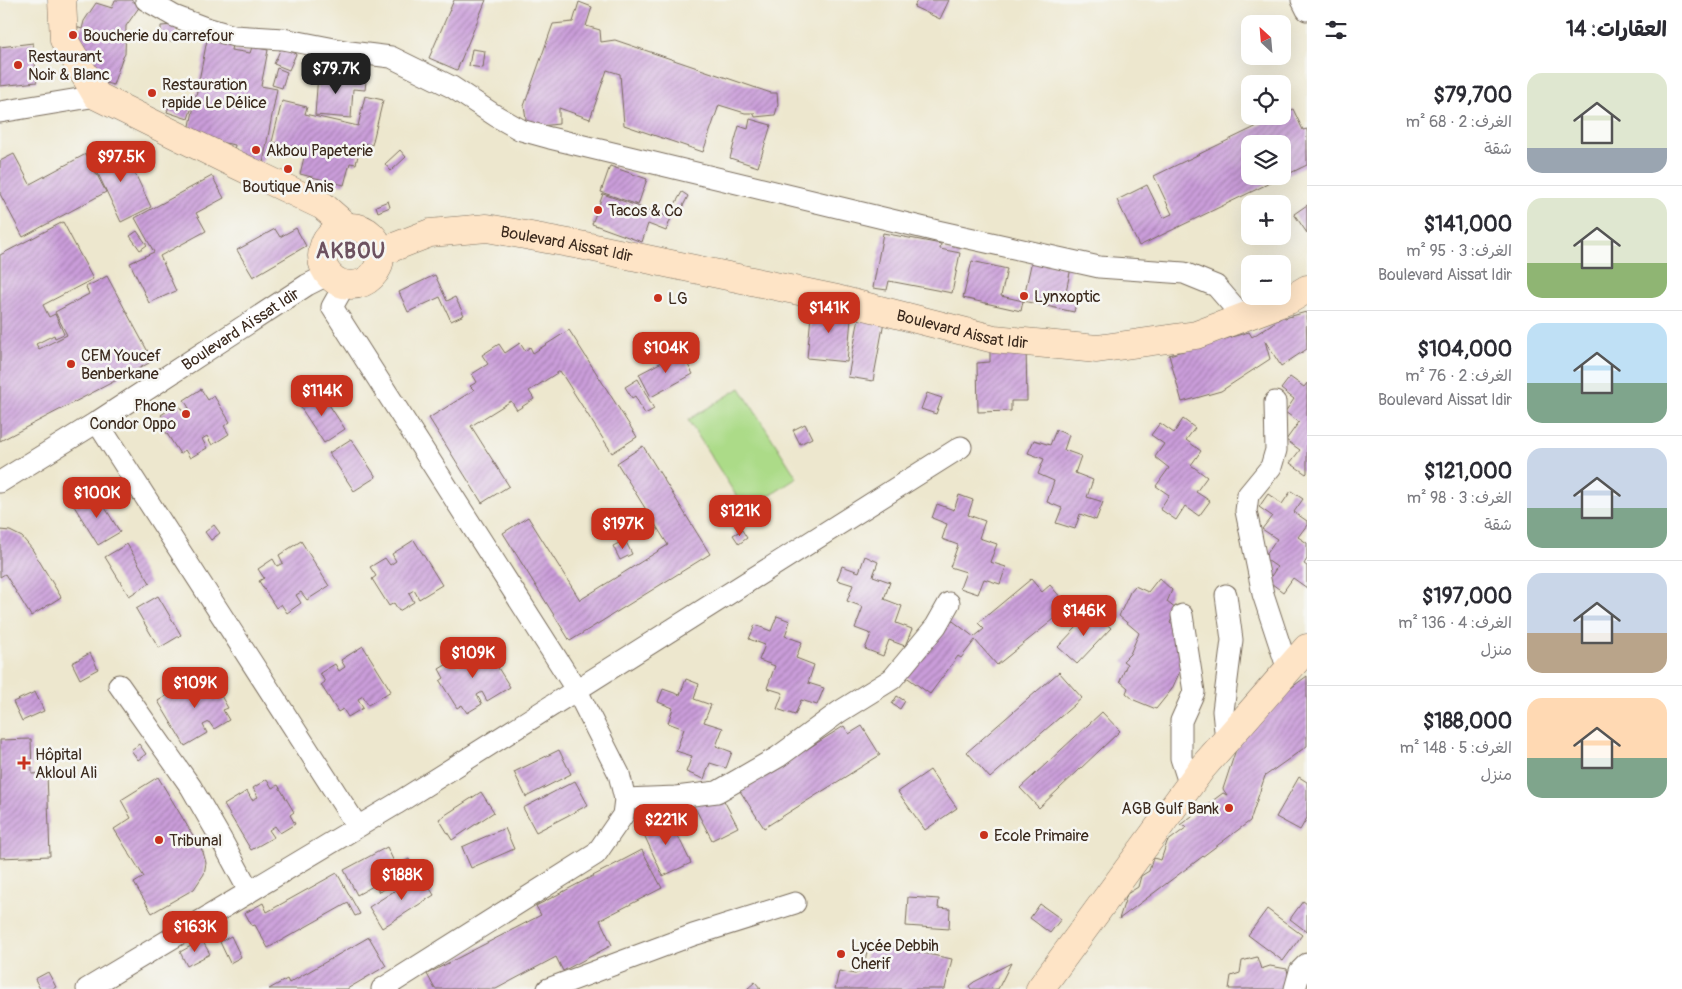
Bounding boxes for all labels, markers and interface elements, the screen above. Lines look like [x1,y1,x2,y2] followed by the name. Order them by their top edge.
[1241,15,1291,65] north arrow
[1241,15,1291,305] map controls
[1322,16,1350,44] icon: filters
[1566,16,1667,43] text: العقارات: 14
[83,26,234,46] place label: Boucherie du carrefour
[67,29,79,41] marker: Boucherie du carrefour
[28,47,110,85] place label: Restaurant Noir & Blanc
[295,52,377,95] pin: $79.7K
[12,59,24,71] marker: Restaurant Noir & Blanc
[313,59,360,79] text: $79.7K
[162,75,267,113] place label: Restauration rapide Le Délice
[1241,75,1291,125] button: locate
[1434,82,1512,109] text: $79,700
[146,87,158,99] marker: Restauration rapide Le Délice
[1567,93,1627,153] icon: home
[1406,112,1512,132] text: الغرف: 2 · 68 m²
[1241,135,1291,185] button: layers
[1484,139,1512,159] text: شقة
[80,140,162,183] pin: $97.5K
[266,141,373,161] place label: Akbou Papeterie
[250,144,262,156] marker: Akbou Papeterie
[97,147,145,167] text: $97.5K
[282,163,294,175] marker: Boutique Anis
[242,177,334,197] place label: Boutique Anis
[1241,195,1291,245] button: +
[608,201,683,221] place label: Tacos & Co
[592,204,604,216] marker: Tacos & Co
[1424,211,1512,238] text: $141,000
[1567,218,1627,278] icon: home
[499,222,635,267] street label: Boulevard Aissat Idir
[316,238,386,265] district label: AKBOU
[1406,241,1512,261] text: الغرف: 3 · 95 m²
[1241,255,1291,305] button: −
[1378,265,1512,285] text: Boulevard Aissat Idir
[178,284,304,375] street label: Boulevard Aïssat Idir
[1034,287,1101,307] place label: Lynxoptic
[668,289,688,309] place label: LG
[1018,290,1030,302] marker: Lynxoptic
[652,292,664,304] marker: LG
[794,292,864,334] pin: $141K
[809,298,849,318] text: $141K
[894,306,1029,353] street label: Boulevard Aissat Idir
[631,332,701,374] pin: $104K
[1418,336,1512,363] text: $104,000
[644,338,688,358] text: $104K
[1567,343,1627,403] icon: home
[81,346,162,384] place label: CEM Youcef Benberkane
[65,358,77,370] marker: CEM Youcef Benberkane
[1405,366,1512,386] text: الغرف: 2 · 76 m²
[287,374,357,417] pin: $114K
[302,381,342,401] text: $114K
[1378,390,1512,410] text: Boulevard Aissat Idir
[89,396,176,434] place label: Phone Condor Oppo
[180,408,192,420] marker: Phone Condor Oppo
[1424,458,1512,485] text: $121,000
[1567,468,1627,528] icon: home
[62,476,132,519] pin: $100K
[74,483,120,503] text: $100K
[1407,488,1512,508] text: الغرف: 3 · 98 m²
[705,494,775,537] pin: $121K
[720,501,760,521] text: $121K
[588,508,658,550] pin: $197K
[602,514,644,534] text: $197K
[1484,515,1512,535] text: شقة
[1422,583,1512,610] text: $197,000
[1567,593,1627,653] icon: home
[1049,594,1119,637] pin: $146K
[1062,601,1106,621] text: $146K
[1398,613,1512,633] text: الغرف: 4 · 136 m²
[438,636,508,679] pin: $109K
[1480,640,1512,660] text: منزل
[451,643,495,663] text: $109K
[160,666,230,709] pin: $109K
[173,673,217,693] text: $109K
[1423,708,1512,735] text: $188,000
[1567,718,1627,778] icon: home
[1400,738,1512,758] text: الغرف: 5 · 148 m²
[35,745,97,783] place label: Hôpital Akloul Ali
[17,756,31,770] marker: Hôpital Akloul Ali
[1480,765,1512,785] text: منزل
[1121,799,1219,819] place label: AGB Gulf Bank
[1223,802,1235,814] marker: AGB Gulf Bank
[631,804,701,846] pin: $221K
[645,810,687,830] text: $221K
[994,826,1089,846] place label: Ecole Primaire
[978,829,990,841] marker: Ecole Primaire
[169,831,222,851] place label: Tribunal
[153,834,165,846] marker: Tribunal
[367,858,437,901] pin: $188K
[382,865,422,885] text: $188K
[160,910,230,953] pin: $163K
[174,917,216,937] text: $163K
[851,936,939,974] place label: Lycée Debbih Cherif
[835,948,847,960] marker: Lycée Debbih Cherif

